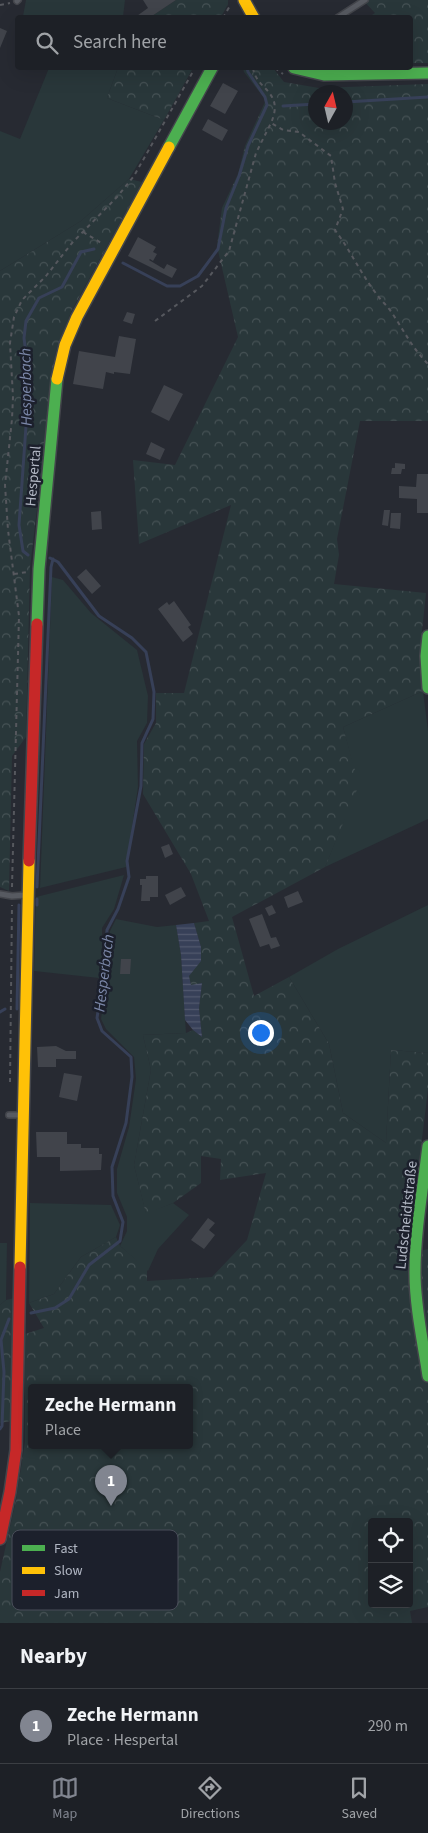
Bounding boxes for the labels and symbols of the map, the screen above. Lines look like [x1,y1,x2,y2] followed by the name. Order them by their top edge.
[308,85,353,130] north arrow
[14,348,38,426] water label: Hesperbach
[20,445,47,507] street label: Hespertal
[88,933,120,1013] water label: Hesperbach
[248,1020,274,1046] your location
[390,1160,423,1270] street label: Ludscheidtstraße
[95,1465,127,1506] pin: 1
[12,1530,178,1610] legend
[54,1539,78,1559] text: Fast
[54,1561,83,1581] text: Slow
[54,1584,79,1604] text: Jam

